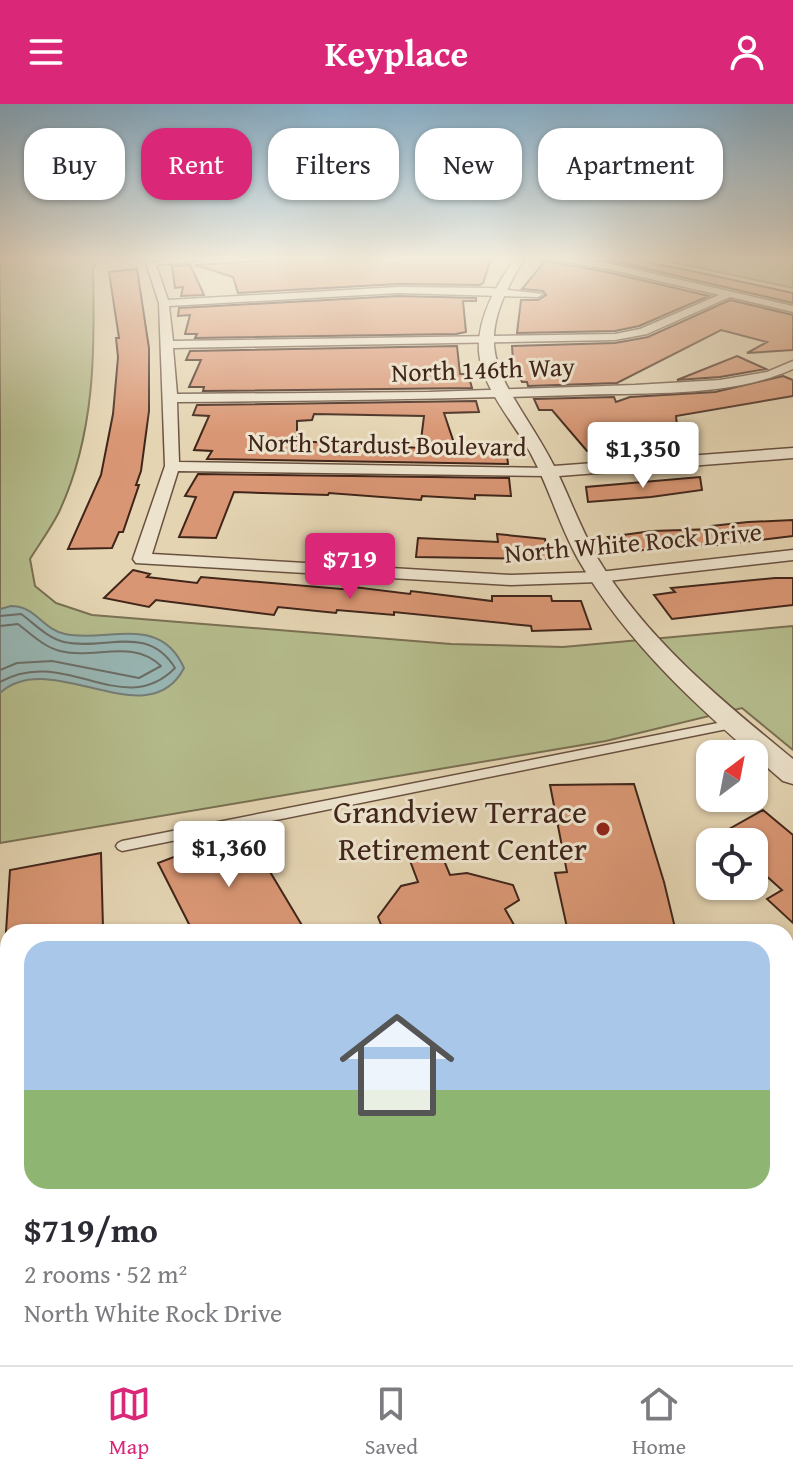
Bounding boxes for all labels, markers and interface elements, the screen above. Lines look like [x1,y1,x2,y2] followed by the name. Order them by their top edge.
[325,26,468,79] text: Keyplace
[24,30,68,74] icon: menu
[725,30,769,74] icon: person
[24,128,125,200] chip: Buy
[141,128,252,200] chip: Rent
[268,128,399,200] chip: Filters
[415,128,522,200] chip: New
[538,128,723,200] chip: Apartment
[390,346,576,392] street label: North 146th Way
[247,422,527,466] street label: North Stardust Boulevard
[578,422,708,490] pin: $1,350
[606,428,680,467] text: $1,350
[503,511,763,573] street label: North White Rock Drive
[303,533,397,601] pin: $719
[323,539,377,578] text: $719
[696,740,768,812] north arrow
[696,740,768,900] map controls
[333,788,587,872] place label: Grandview Terrace Retirement Center
[594,820,612,838] marker: Grandview Terrace Retirement Center
[164,821,294,889] pin: $1,360
[192,827,266,866] text: $1,360
[696,828,768,900] button: locate
[325,993,469,1137] icon: home
[24,1205,158,1254] text: $719/mo
[24,1254,187,1293] text: 2 rooms · 52 m²
[24,1293,282,1332] text: North White Rock Drive
[107,1382,151,1462] tab: Map
[365,1382,418,1462] tab: Saved
[632,1382,686,1462] tab: Home

